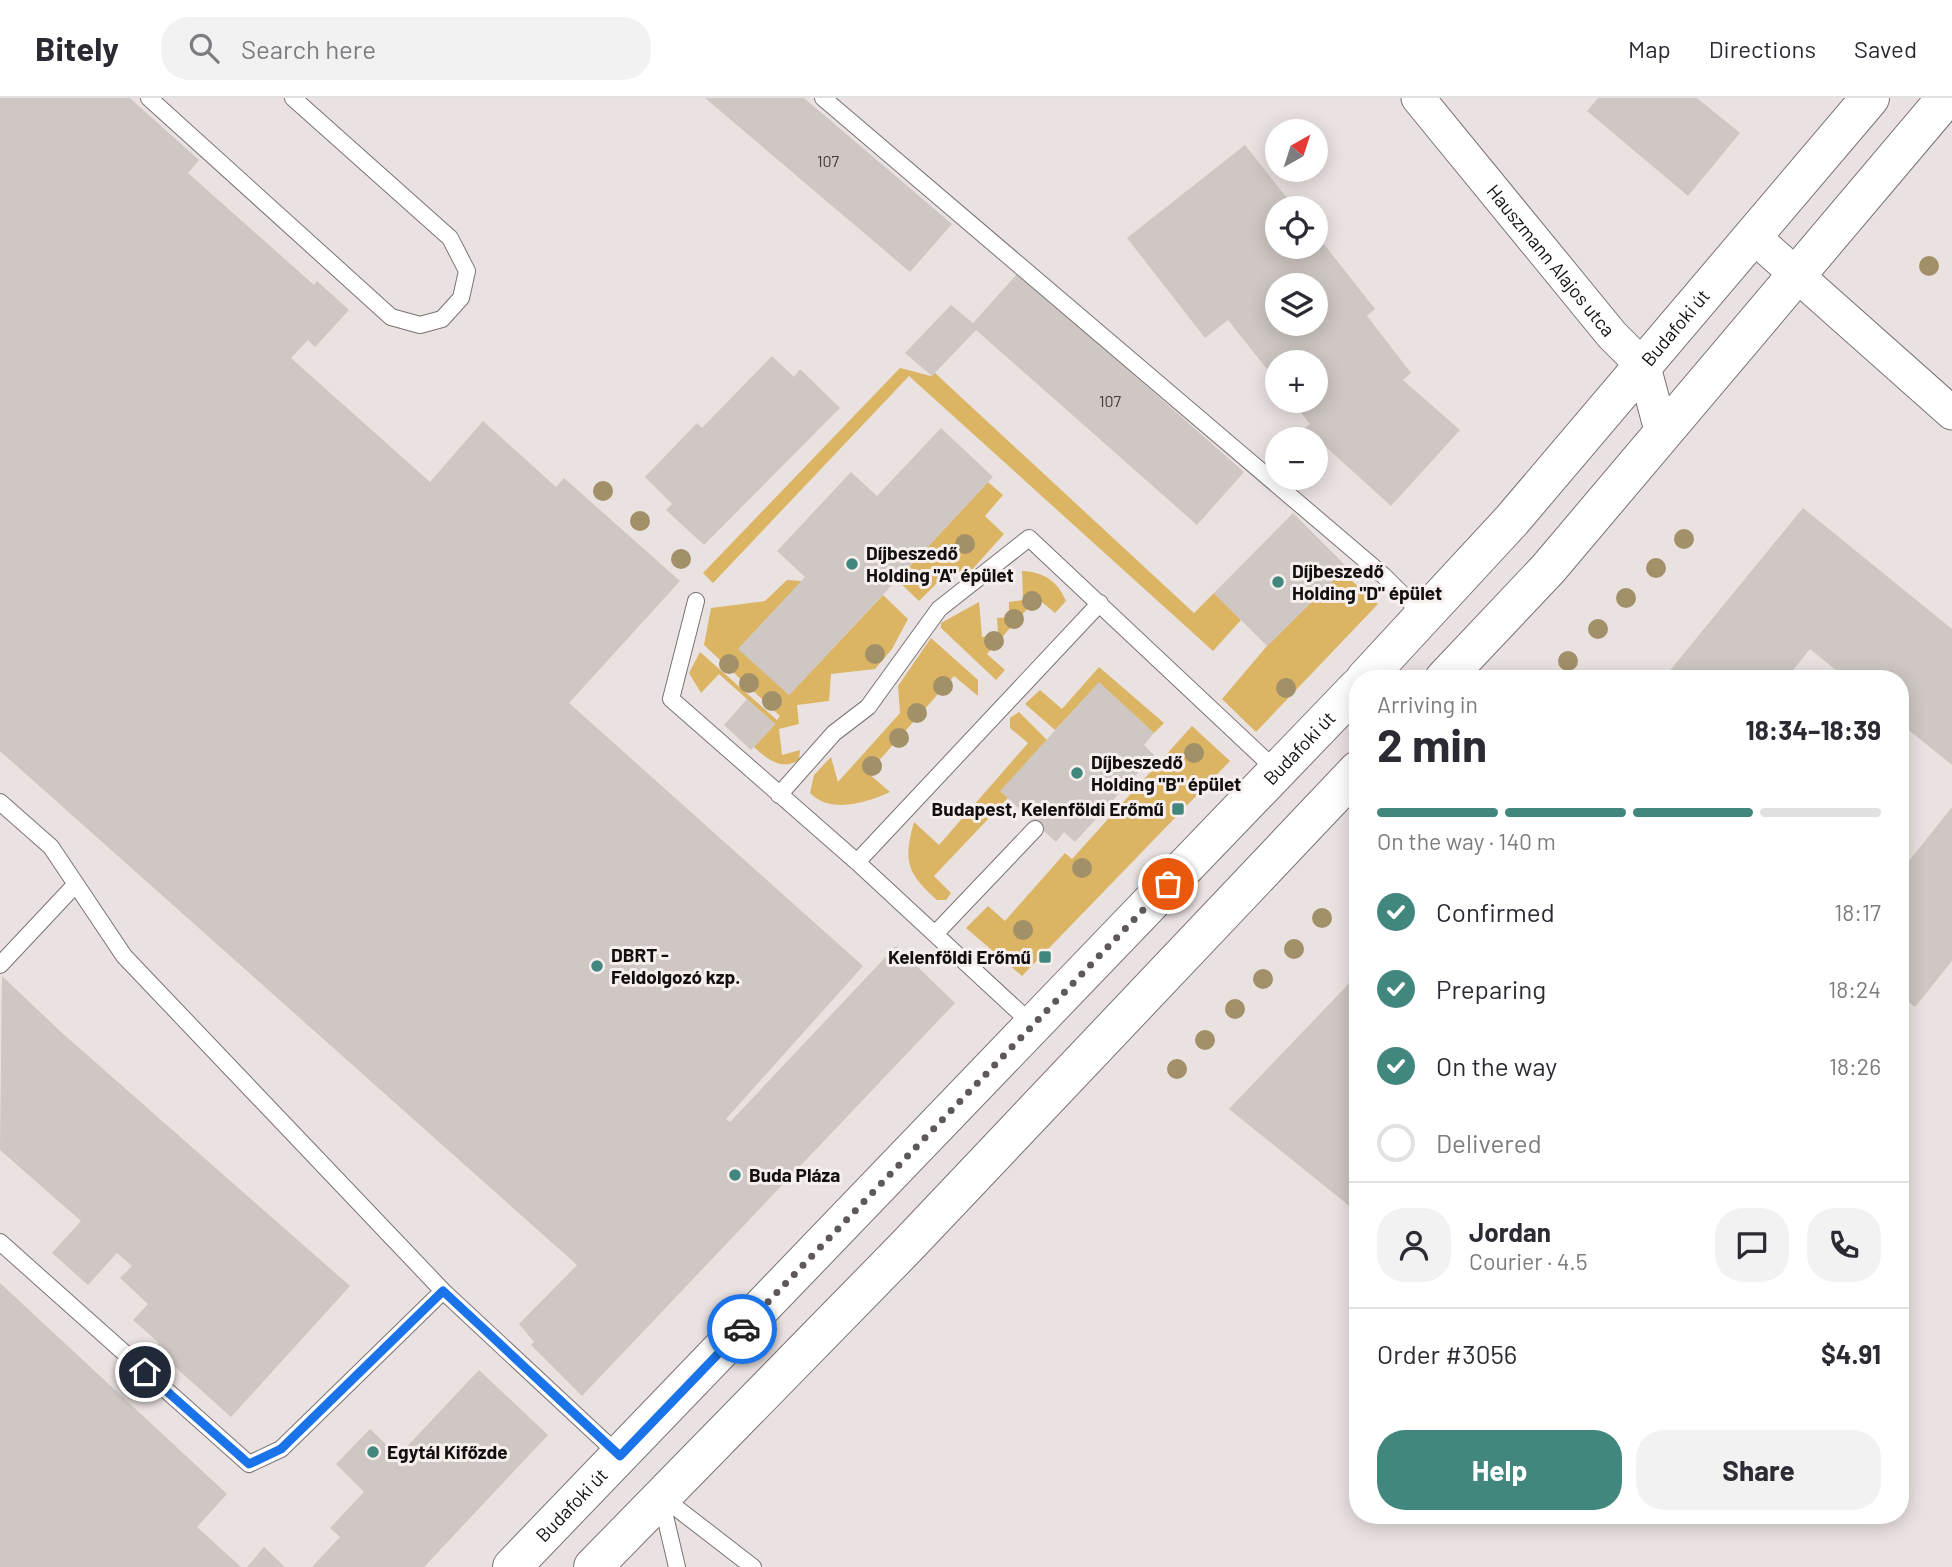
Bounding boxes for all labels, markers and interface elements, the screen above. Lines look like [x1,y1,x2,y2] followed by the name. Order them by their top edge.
[161,17,651,80] search box
[35,28,119,68] text: Bitely
[185,29,223,67] icon: search
[241,33,376,64] text: Search here
[1628,34,1671,63] text: Map
[1709,34,1816,63] text: Directions
[1854,34,1917,63] text: Saved
[1265,119,1328,182] north arrow
[1265,119,1328,490] map controls
[817,151,840,170] house number: 107
[1482,179,1620,341] street label: Hauszmann Alajos utca
[1265,196,1328,259] button: locate
[1265,273,1328,336] button: layers
[1636,284,1714,370] street label: Budafoki út
[1265,350,1328,413] button: +
[1099,391,1122,410] house number: 107
[1265,427,1328,490] button: −
[866,541,1014,586] place label: Díjbeszedő Holding "A" épület
[844,556,860,572] marker: Díjbeszedő Holding "A" épület
[1292,559,1442,604] place label: Díjbeszedő Holding "D" épület
[1270,574,1286,590] marker: Díjbeszedő Holding "D" épület
[1377,690,1478,718] text: Arriving in
[1258,706,1340,789] street label: Budafoki út
[1746,714,1881,745] text: 18:34–18:39
[1377,716,1487,771] text: 2 min
[1091,750,1241,795] place label: Díjbeszedő Holding "B" épület
[1069,765,1085,781] marker: Díjbeszedő Holding "B" épület
[932,797,1164,820] place label: Budapest, Kelenföldi Erőmű
[1170,801,1186,817] marker: Budapest, Kelenföldi Erőmű
[1377,827,1556,855] text: On the way · 140 m
[1138,854,1198,914] pin
[1149,865,1187,903] icon: bag
[1377,893,1415,931] icon: check
[1436,896,1555,927] text: Confirmed
[1834,898,1881,926] text: 18:17
[611,943,740,988] place label: DBRT - Feldolgozó kzp.
[888,945,1031,968] place label: Kelenföldi Erőmű
[1037,949,1053,965] marker: Kelenföldi Erőmű
[589,958,605,974] marker: DBRT - Feldolgozó kzp.
[1377,970,1415,1008] icon: check
[1436,973,1546,1004] text: Preparing
[1828,975,1881,1003] text: 18:24
[1377,1047,1415,1085] icon: check
[1436,1050,1557,1081] text: On the way
[1829,1052,1881,1080] text: 18:26
[1436,1127,1542,1158] text: Delivered
[749,1163,840,1186] place label: Buda Pláza
[727,1167,743,1183] marker: Buda Pláza
[1377,1208,1451,1282] button: person
[1715,1208,1789,1282] button: chat
[1807,1208,1881,1282] button: phone
[1469,1216,1551,1247] text: Jordan
[1469,1247,1588,1275] text: Courier · 4.5
[707,1294,777,1364] courier
[723,1310,761,1348] icon: car
[1377,1338,1517,1369] text: Order #3056
[1821,1338,1881,1369] text: $4.91
[115,1342,175,1402] pin
[126,1353,164,1391] icon: home
[1377,1430,1622,1510] button: Help
[1636,1430,1881,1510] button: Share
[387,1440,508,1463] place label: Egytál Kifőzde
[365,1444,381,1460] marker: Egytál Kifőzde
[531,1463,612,1546] street label: Budafoki út

